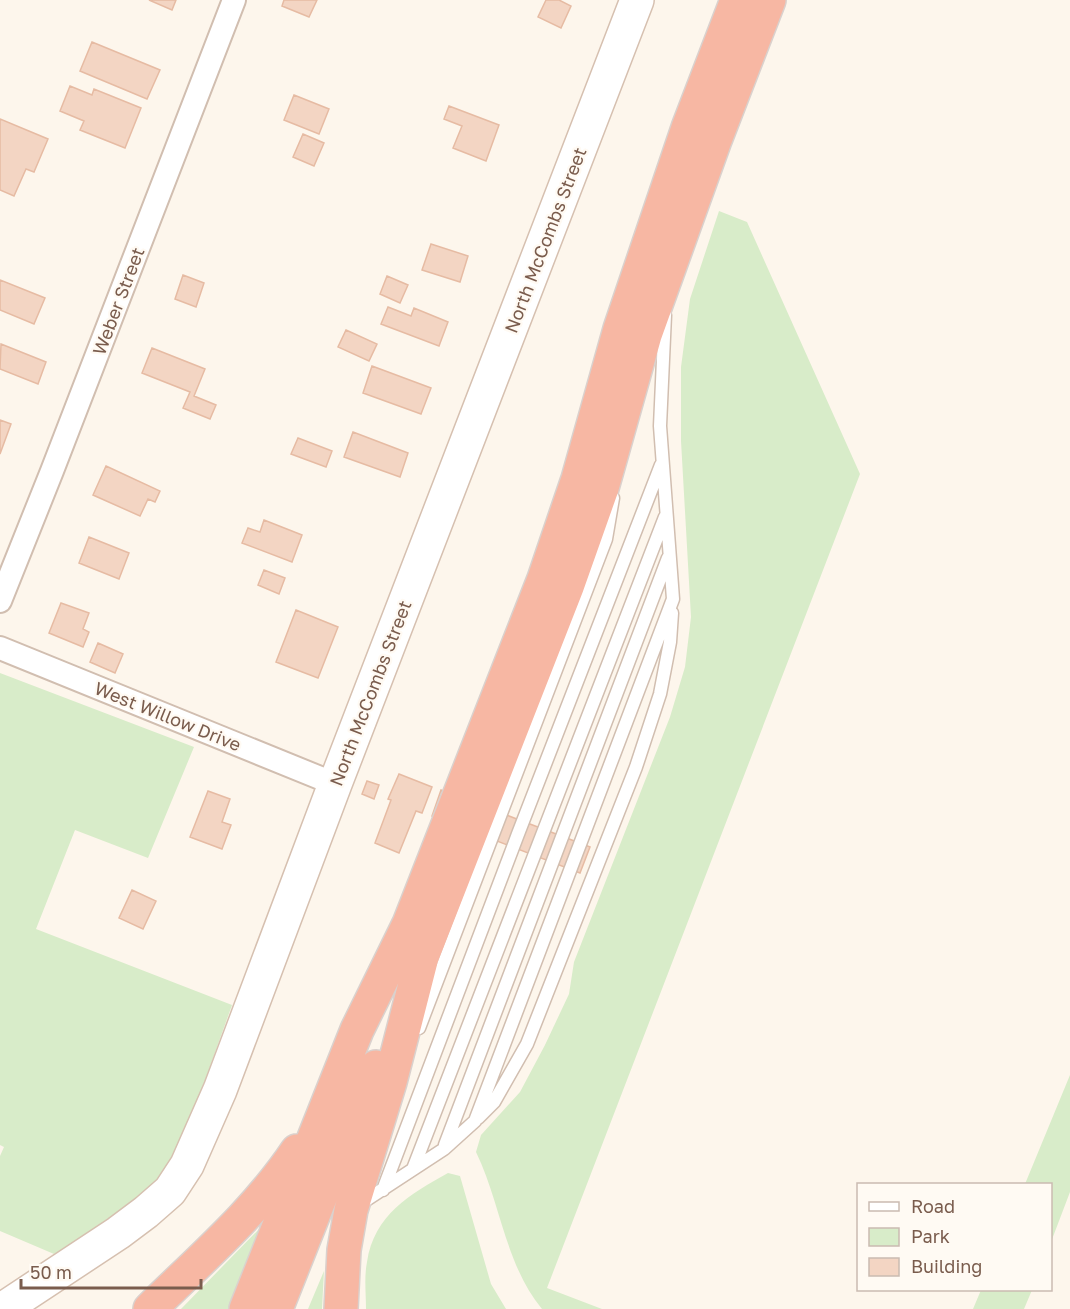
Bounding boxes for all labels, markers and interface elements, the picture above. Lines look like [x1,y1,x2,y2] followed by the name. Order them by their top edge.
[499,144,591,336] street label: North McCombs Street
[87,244,149,358] street label: Weber Street
[324,597,416,789] street label: North McCombs Street
[92,677,244,755] street label: West Willow Drive
[857,1183,1052,1291] legend
[911,1195,955,1217] text: Road
[911,1225,950,1247] text: Park
[21,1252,201,1290] scale bar
[911,1255,982,1277] text: Building
[30,1261,72,1283] text: 50 m

